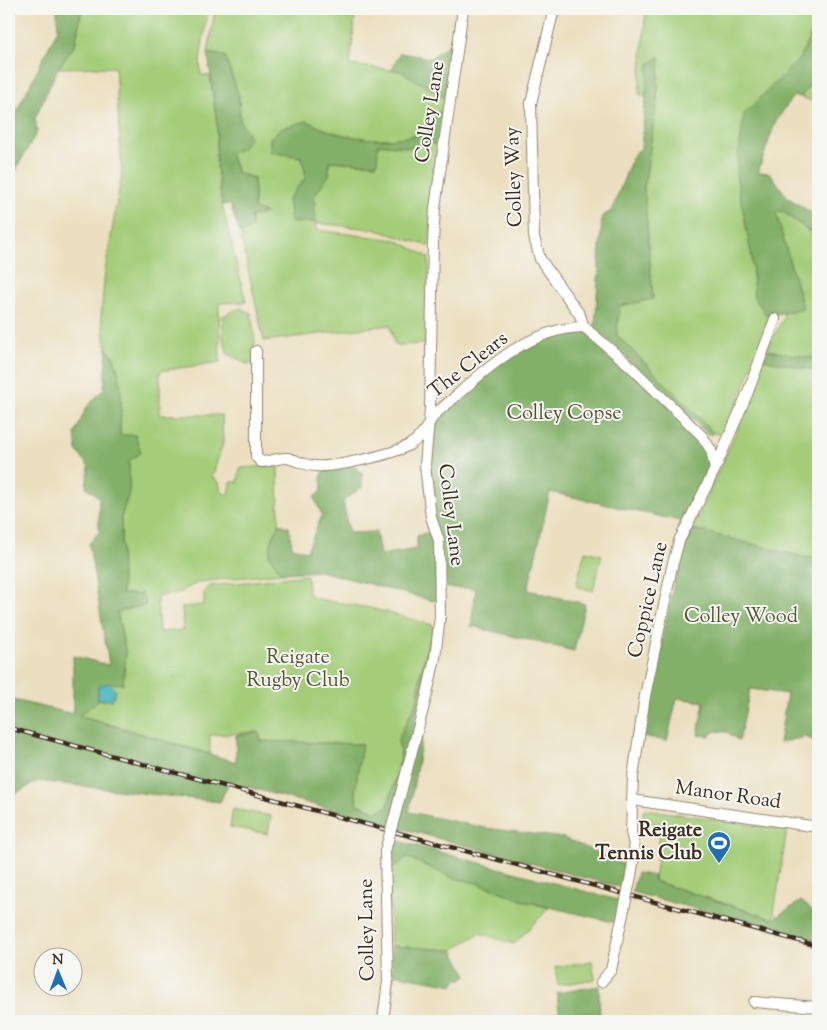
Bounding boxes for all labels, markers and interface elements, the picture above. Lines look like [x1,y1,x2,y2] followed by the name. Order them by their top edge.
[409,59,453,165] street label: Colley Lane
[499,126,531,228] street label: Colley Way
[423,325,515,406] street label: The Clears
[506,400,622,429] park label: Colley Copse
[429,462,471,568] street label: Colley Lane
[622,539,676,661] street label: Coppice Lane
[684,603,798,632] park label: Colley Wood
[246,644,350,696] park label: Reigate Rugby Club
[673,774,783,818] street label: Manor Road
[595,817,702,869] place label: Reigate Tennis Club
[706,830,732,864] sports icon: Reigate Tennis Club
[353,878,383,982] street label: Colley Lane
[32,948,82,998] north arrow
[52,951,64,971] text: N

